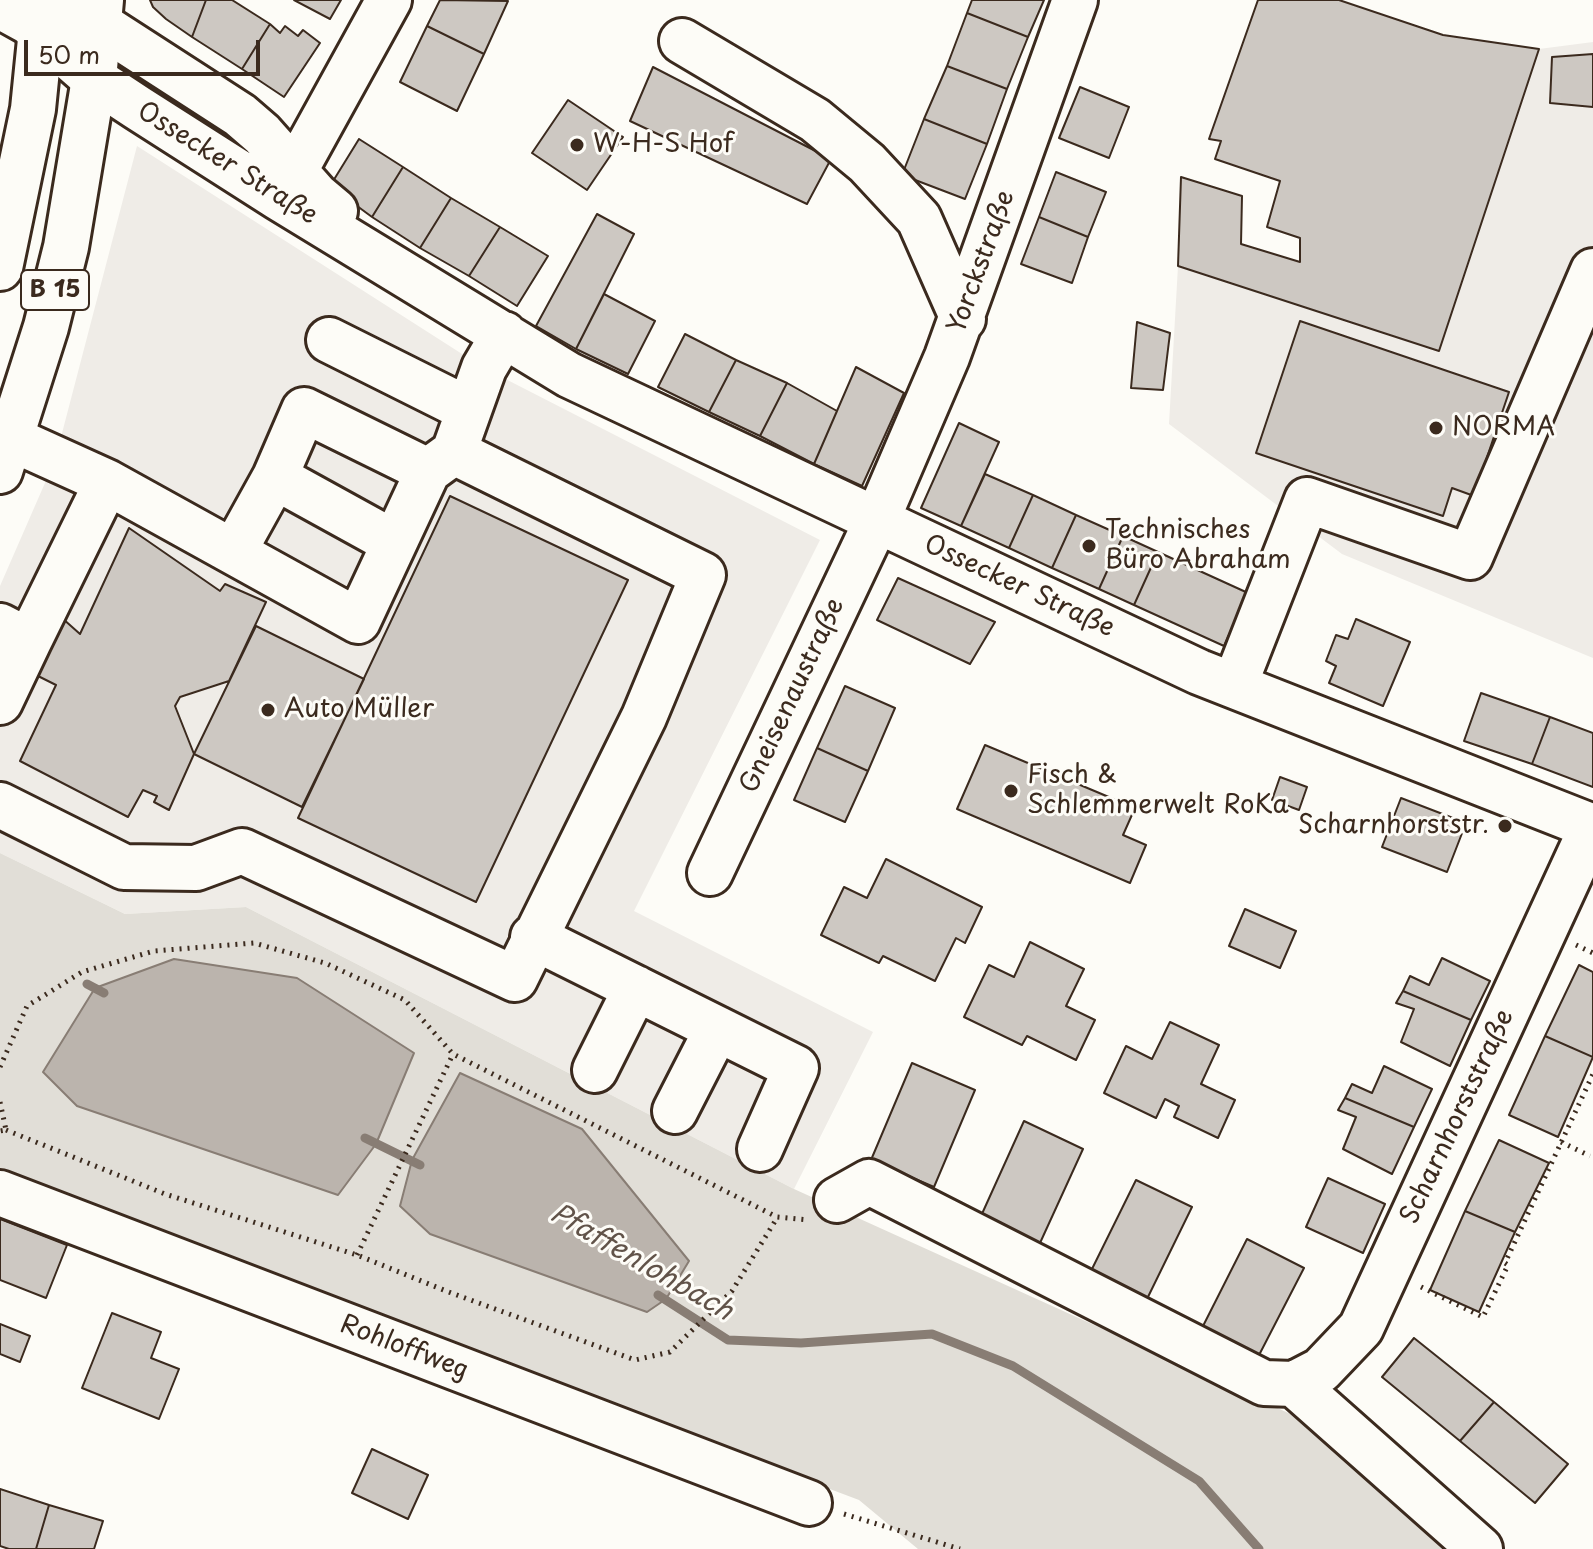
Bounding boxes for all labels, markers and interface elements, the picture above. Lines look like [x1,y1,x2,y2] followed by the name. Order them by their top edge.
[28,24,264,74] scale bar
[38,36,100,72] text: 50 m
[131,96,323,232] street label: Ossecker Straße
[593,129,733,161] place label: W-H-S Hof
[568,136,586,154] marker: W-H-S Hof
[942,186,1022,338] street label: Yorckstraße
[21,270,89,310] road number: B 15
[1452,412,1555,444] place label: NORMA
[1427,419,1445,437] marker: NORMA
[1105,515,1291,576] place label: Technisches Büro Abraham
[919,529,1119,645] street label: Ossecker Straße
[1080,537,1098,555] marker: Technisches Büro Abraham
[734,594,852,798] street label: Gneisenaustraße
[284,694,434,726] place label: Auto Müller
[259,701,277,719] marker: Auto Müller
[1027,760,1289,822] place label: Fisch & Schlemmerwelt RoKa
[1002,782,1020,800] marker: Fisch & Schlemmerwelt RoKa
[1298,810,1489,842] place label: Scharnhorststr.
[1496,817,1514,835] marker: Scharnhorststr.
[1395,1005,1521,1229] street label: Scharnhorststraße
[544,1197,738,1329] water label: Pfaffenlohbach
[336,1309,472,1387] street label: Rohloffweg

